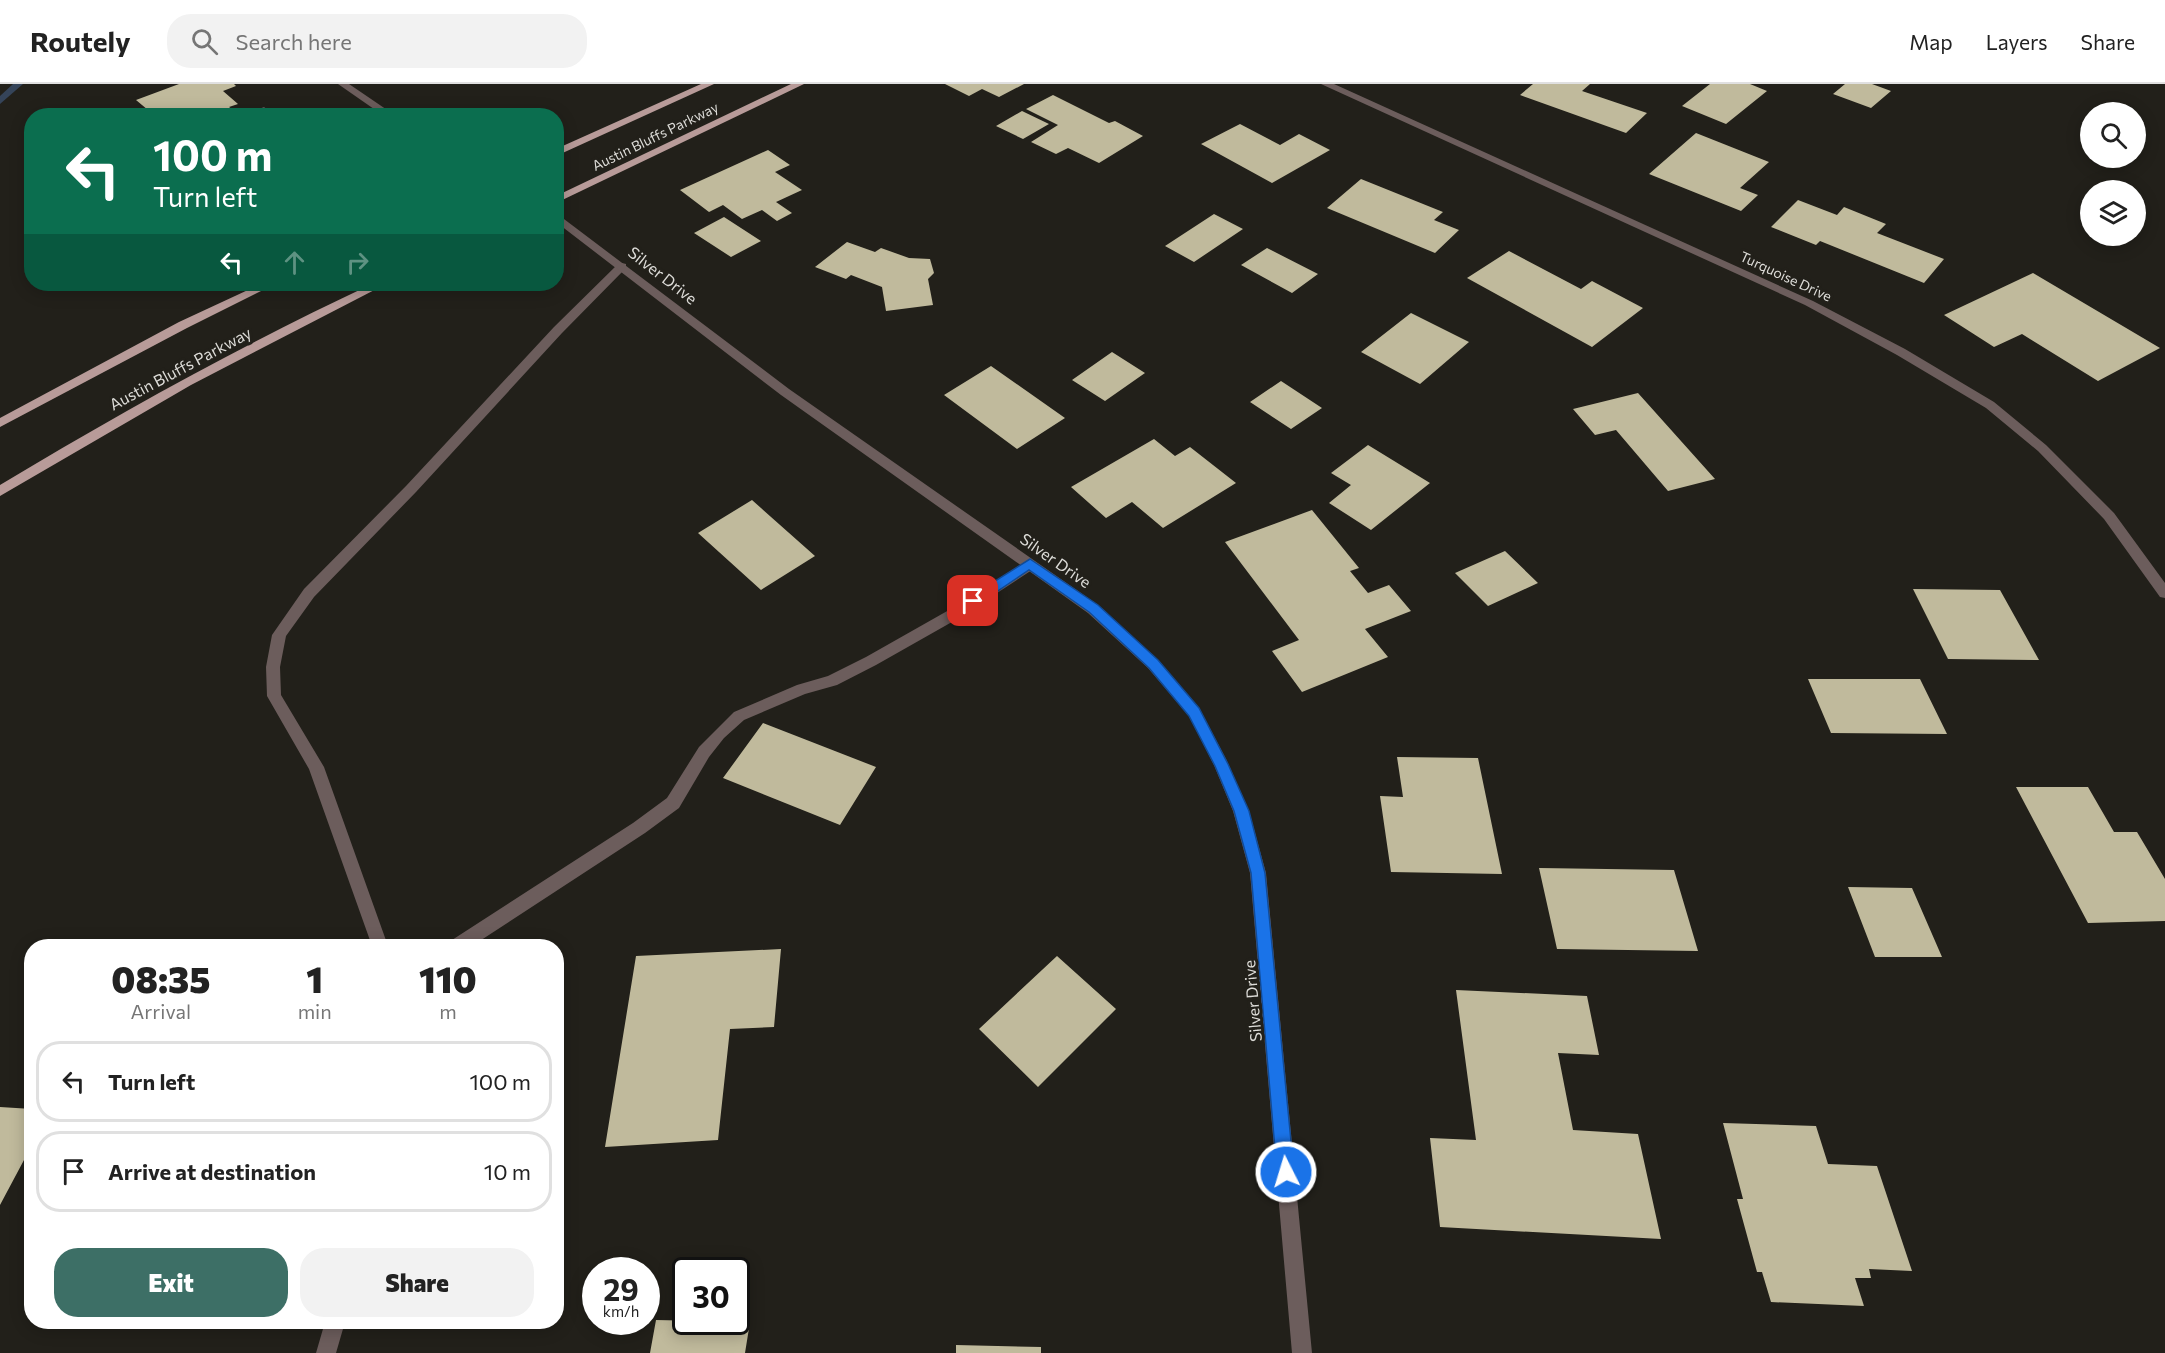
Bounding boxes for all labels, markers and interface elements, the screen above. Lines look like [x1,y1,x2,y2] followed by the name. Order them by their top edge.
[167,14,587,68] search box
[30,24,131,58] text: Routely
[188,25,221,58] icon: search
[236,28,352,55] text: Search here
[1909,29,1953,54] text: Map
[1986,29,2048,54] text: Layers
[2081,29,2135,54] text: Share
[589,98,721,174] street label: Austin Bluffs Parkway
[2080,102,2146,246] map controls
[2080,102,2146,168] button: search
[153,128,273,180] text: 100 m
[54,132,132,210] icon: left
[153,180,257,213] text: Turn left
[2080,180,2146,246] button: layers
[625,242,701,308] street label: Silver Drive
[215,246,248,279] icon: left
[278,246,311,279] icon: ahead
[341,246,374,279] icon: right
[1737,247,1835,305] street label: Turquoise Drive
[106,322,254,414] street label: Austin Bluffs Parkway
[1017,529,1095,591] street label: Silver Drive
[947,575,998,626] pin
[956,584,989,617] icon: arrive
[111,956,210,1000] text: 08:35
[306,956,323,1000] text: 1
[419,956,477,1000] text: 110
[1239,959,1265,1043] street label: Silver Drive
[131,999,191,1023] text: Arrival
[298,999,332,1023] text: min
[439,999,457,1023] text: m
[57,1065,90,1098] icon: left
[108,1068,195,1095] text: Turn left
[469,1068,531,1095] text: 100 m
[1254,1140,1318,1204] position arrow
[57,1155,90,1188] icon: arrive
[108,1158,316,1185] text: Arrive at destination
[484,1158,531,1185] text: 10 m
[54,1248,288,1317] button: Exit
[300,1248,534,1317] button: Share
[672,1257,750,1335] speed limit sign: 30
[603,1270,639,1307] text: 29
[603,1302,639,1320] text: km/h

